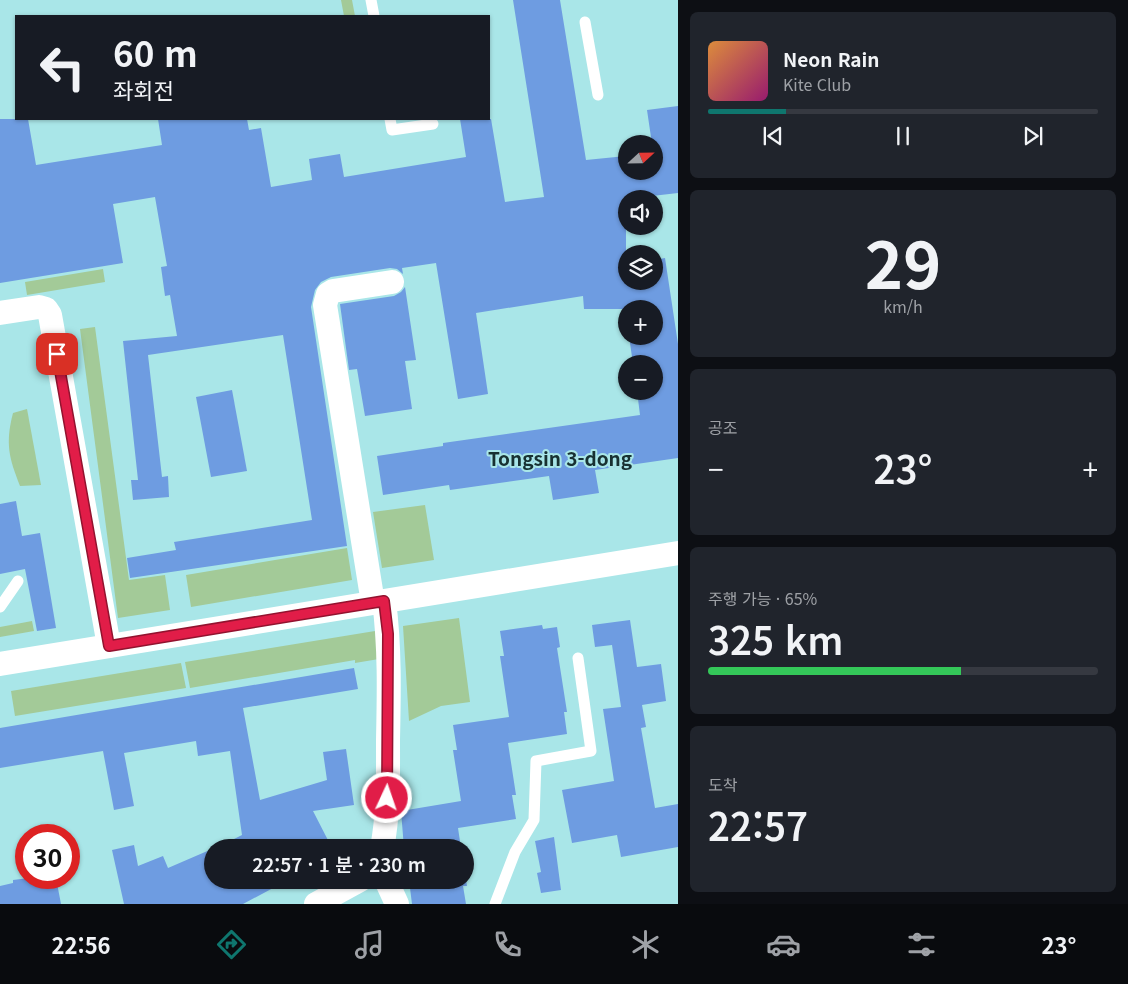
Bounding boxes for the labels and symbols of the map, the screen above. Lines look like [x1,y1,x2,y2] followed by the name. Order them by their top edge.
[618,135,662,180] north arrow
[36,333,78,375] pin
[488,444,633,471] district label: Tongsin 3-dong
[360,771,412,823] position arrow
[15,824,80,889] speed limit sign: 30

